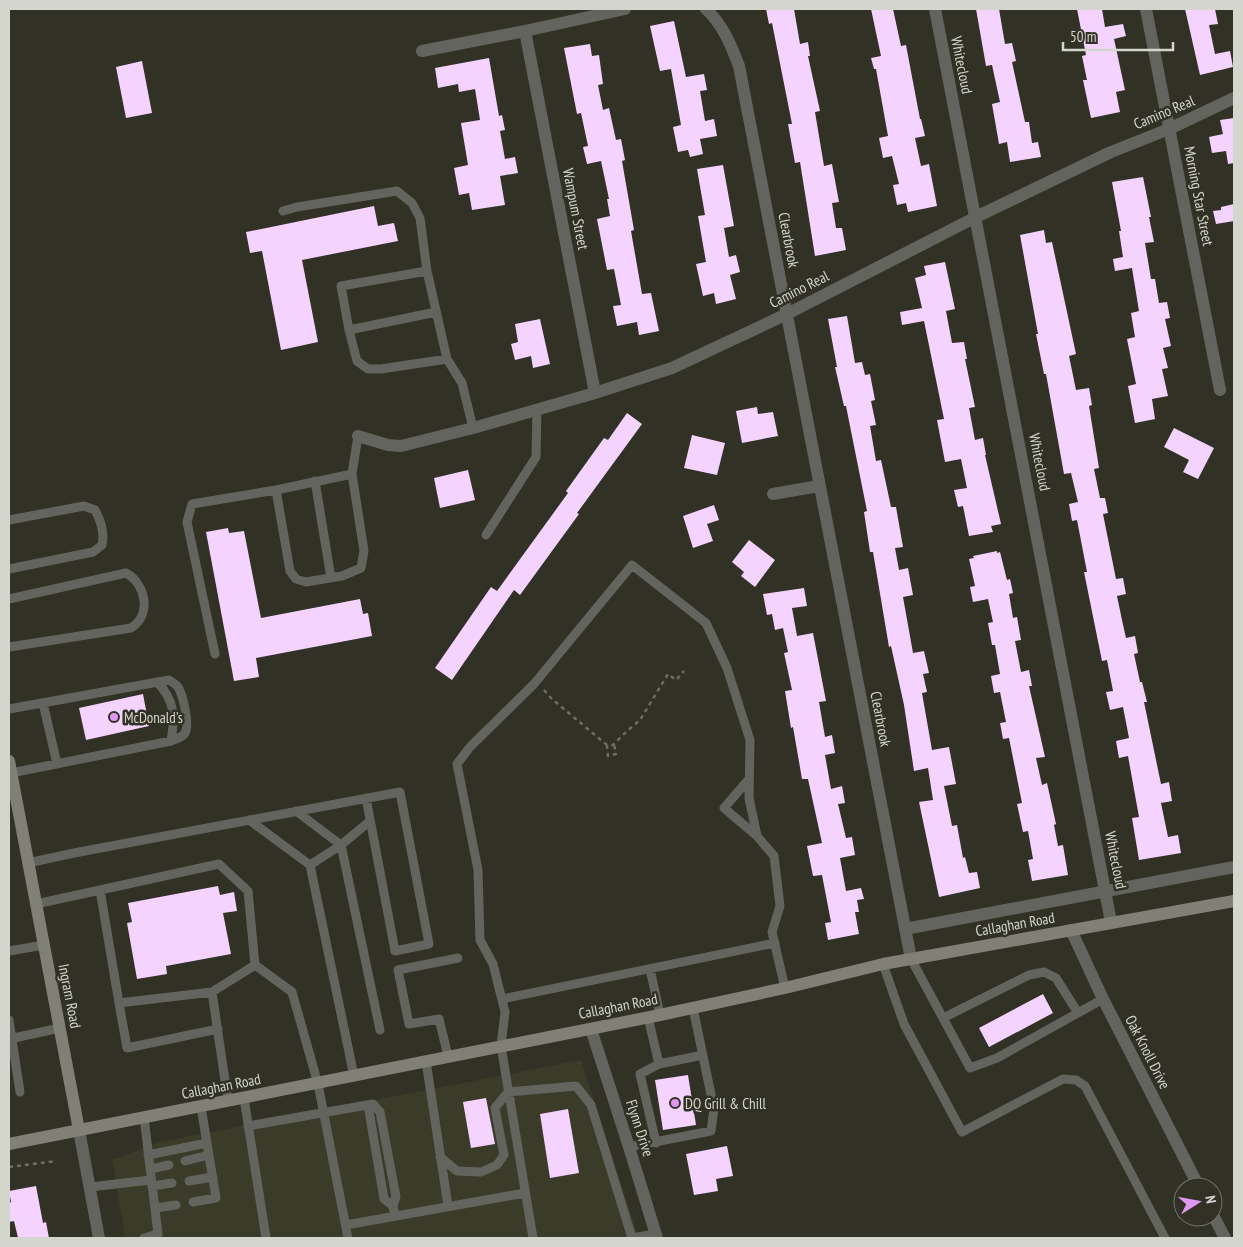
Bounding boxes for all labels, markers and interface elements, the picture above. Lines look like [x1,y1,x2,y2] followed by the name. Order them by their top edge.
[1063,20,1173,52] scale bar
[1070,27,1096,46] text: 50 m
[947,35,977,95] street label: Whitecloud
[1131,91,1198,133] street label: Camino Real
[1180,145,1218,247] street label: Morning Star Street
[559,167,593,251] street label: Wampum Street
[774,211,804,270] street label: Clearbrook
[766,266,832,312] street label: Camino Real
[1025,432,1055,492] street label: Whitecloud
[866,690,896,749] street label: Clearbrook
[124,708,183,727] place label: McDonald's
[108,711,120,723] marker: McDonald's
[1101,830,1131,890] street label: Whitecloud
[974,908,1056,940] street label: Callaghan Road
[54,962,86,1030] street label: Ingram Road
[577,989,659,1023] street label: Callaghan Road
[1121,1012,1175,1092] street label: Oak Knoll Drive
[180,1069,262,1103] street label: Callaghan Road
[685,1094,766,1113] place label: DQ Grill & Chill
[622,1097,658,1159] street label: Flynn Drive
[669,1097,681,1109] marker: DQ Grill & Chill
[1173,1177,1223,1227] north arrow
[1201,1194,1220,1205] text: N

